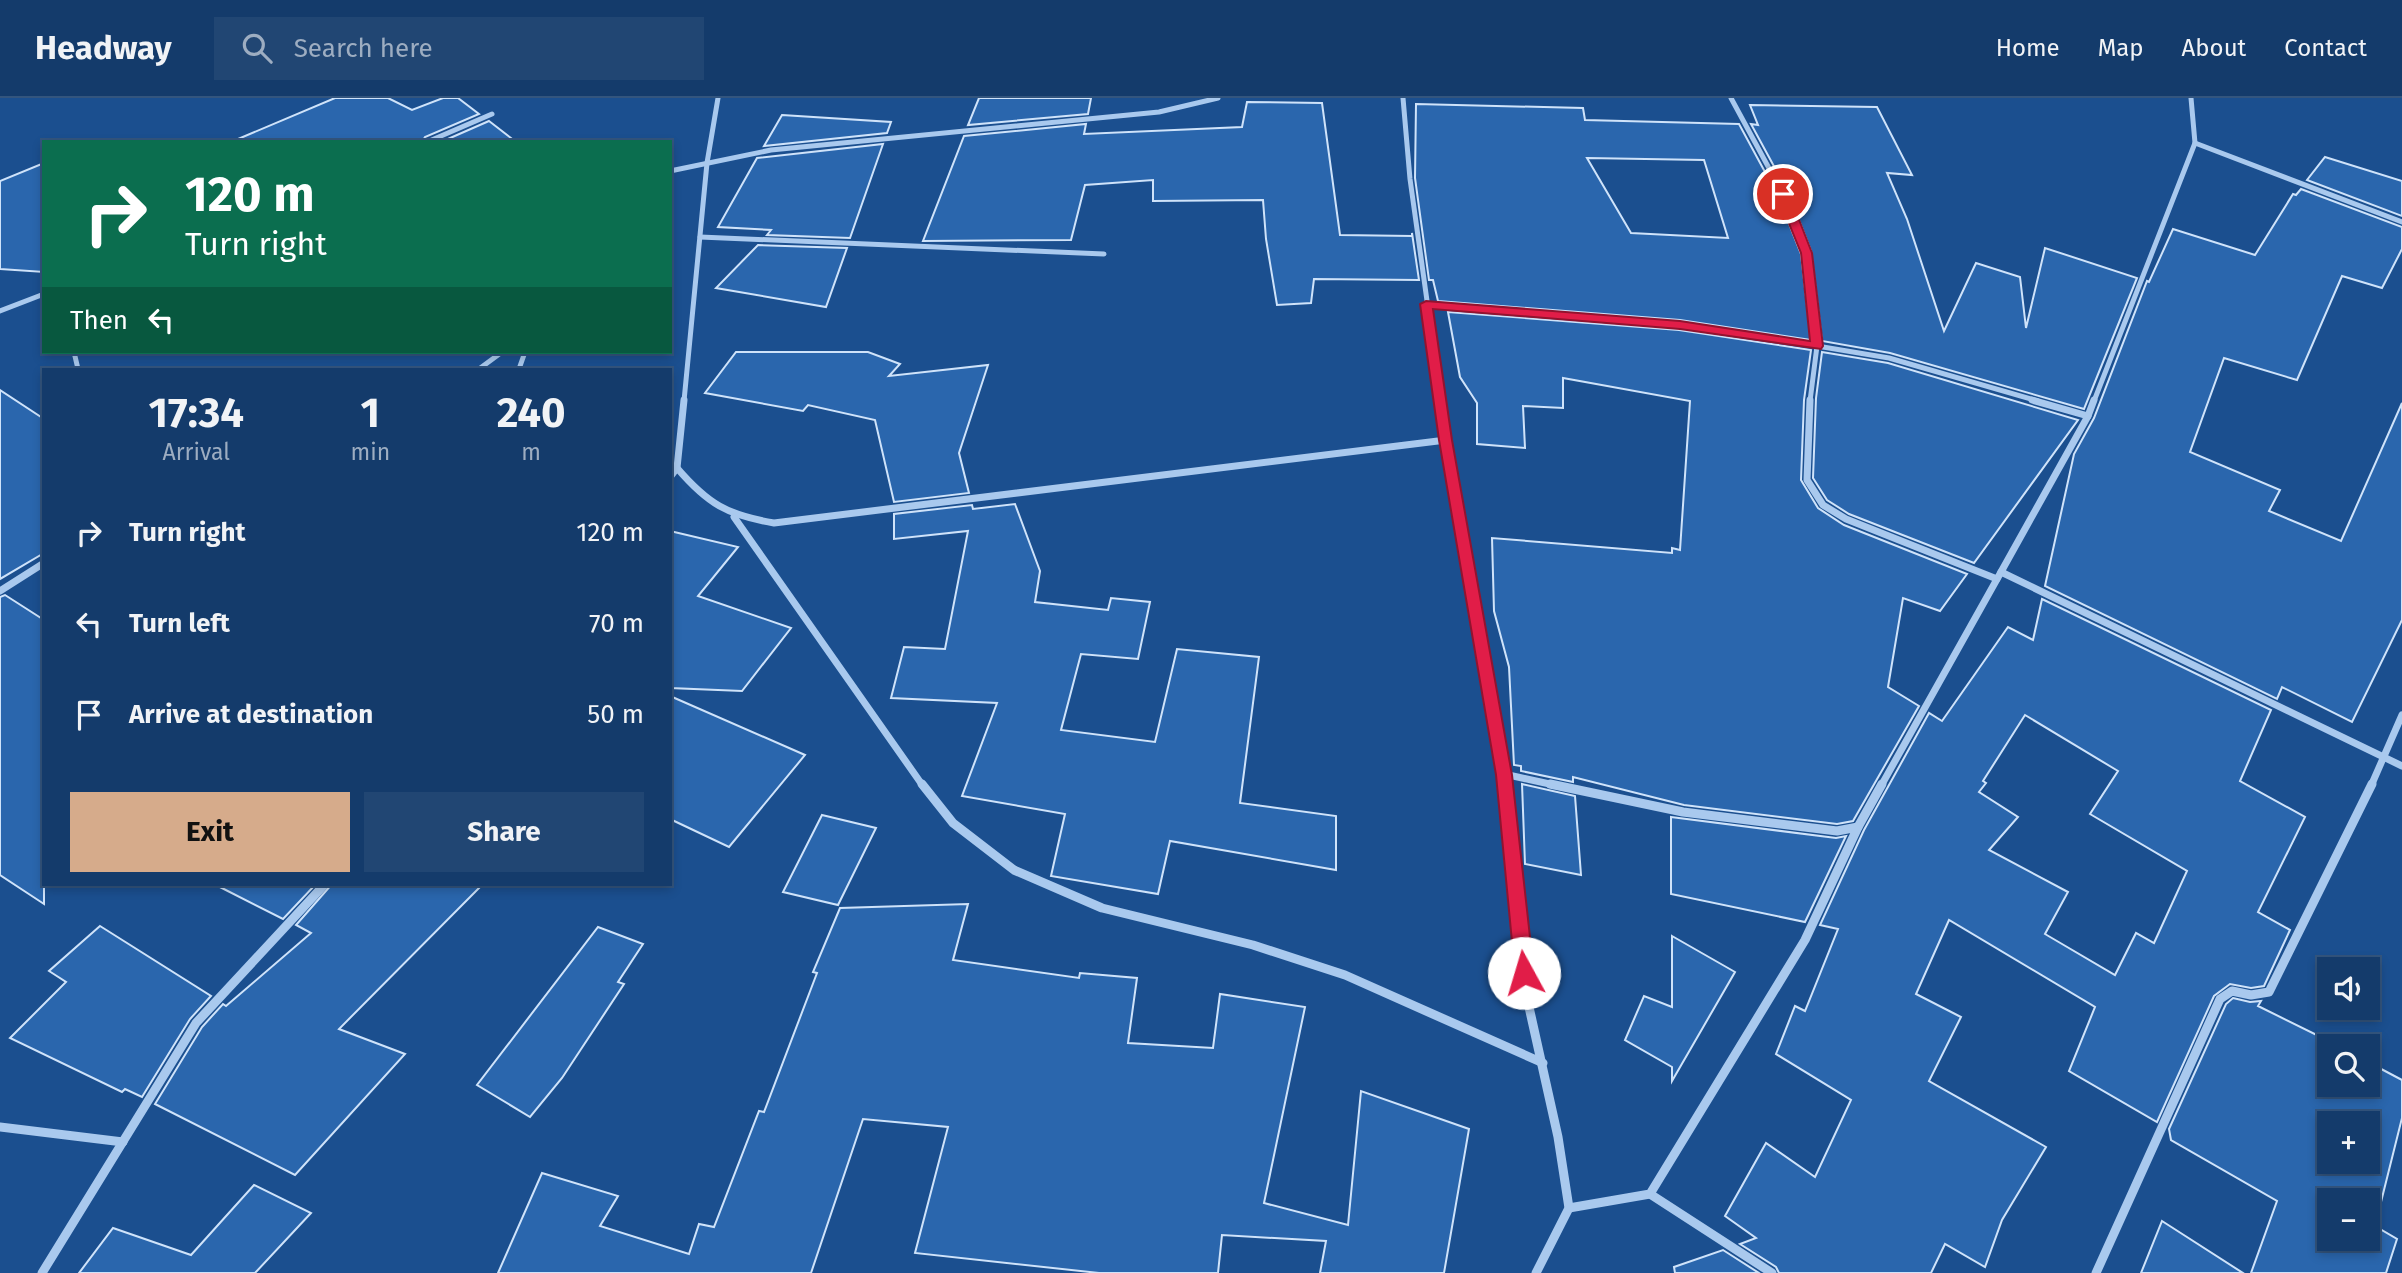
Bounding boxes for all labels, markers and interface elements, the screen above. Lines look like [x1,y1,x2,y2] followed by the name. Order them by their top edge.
[214,17,704,80] search box
[35,28,172,68] text: Headway
[238,29,276,67] icon: search
[294,33,433,64] text: Search here
[1996,34,2060,62] text: Home
[2098,34,2144,62] text: Map
[2182,34,2246,62] text: About
[2284,34,2367,62] text: Contact
[1753,164,1813,224] pin
[185,165,315,224] text: 120 m
[70,168,161,259] icon: right
[1764,175,1802,213] icon: arrive
[185,225,327,263] text: Turn right
[142,301,180,339] icon: left
[70,305,128,336] text: Then
[149,388,244,438] text: 17:34
[361,388,380,438] text: 1
[497,388,565,438] text: 240
[163,438,230,466] text: Arrival
[350,438,390,466] text: min
[521,438,541,466] text: m
[70,514,108,552] icon: right
[129,517,246,548] text: Turn right
[576,517,644,548] text: 120 m
[70,605,108,643] icon: left
[129,608,230,639] text: Turn left
[589,608,644,639] text: 70 m
[70,696,108,734] icon: arrive
[129,699,373,730] text: Arrive at destination
[587,699,644,730] text: 50 m
[70,792,350,872] button: Exit
[364,792,644,872] button: Share
[1487,936,1561,1010] position arrow
[2317,957,2380,1251] map controls
[2317,957,2380,1020] button: sound
[2317,1034,2380,1097] button: search
[2317,1111,2380,1174] button: +
[2317,1188,2380,1251] button: −

